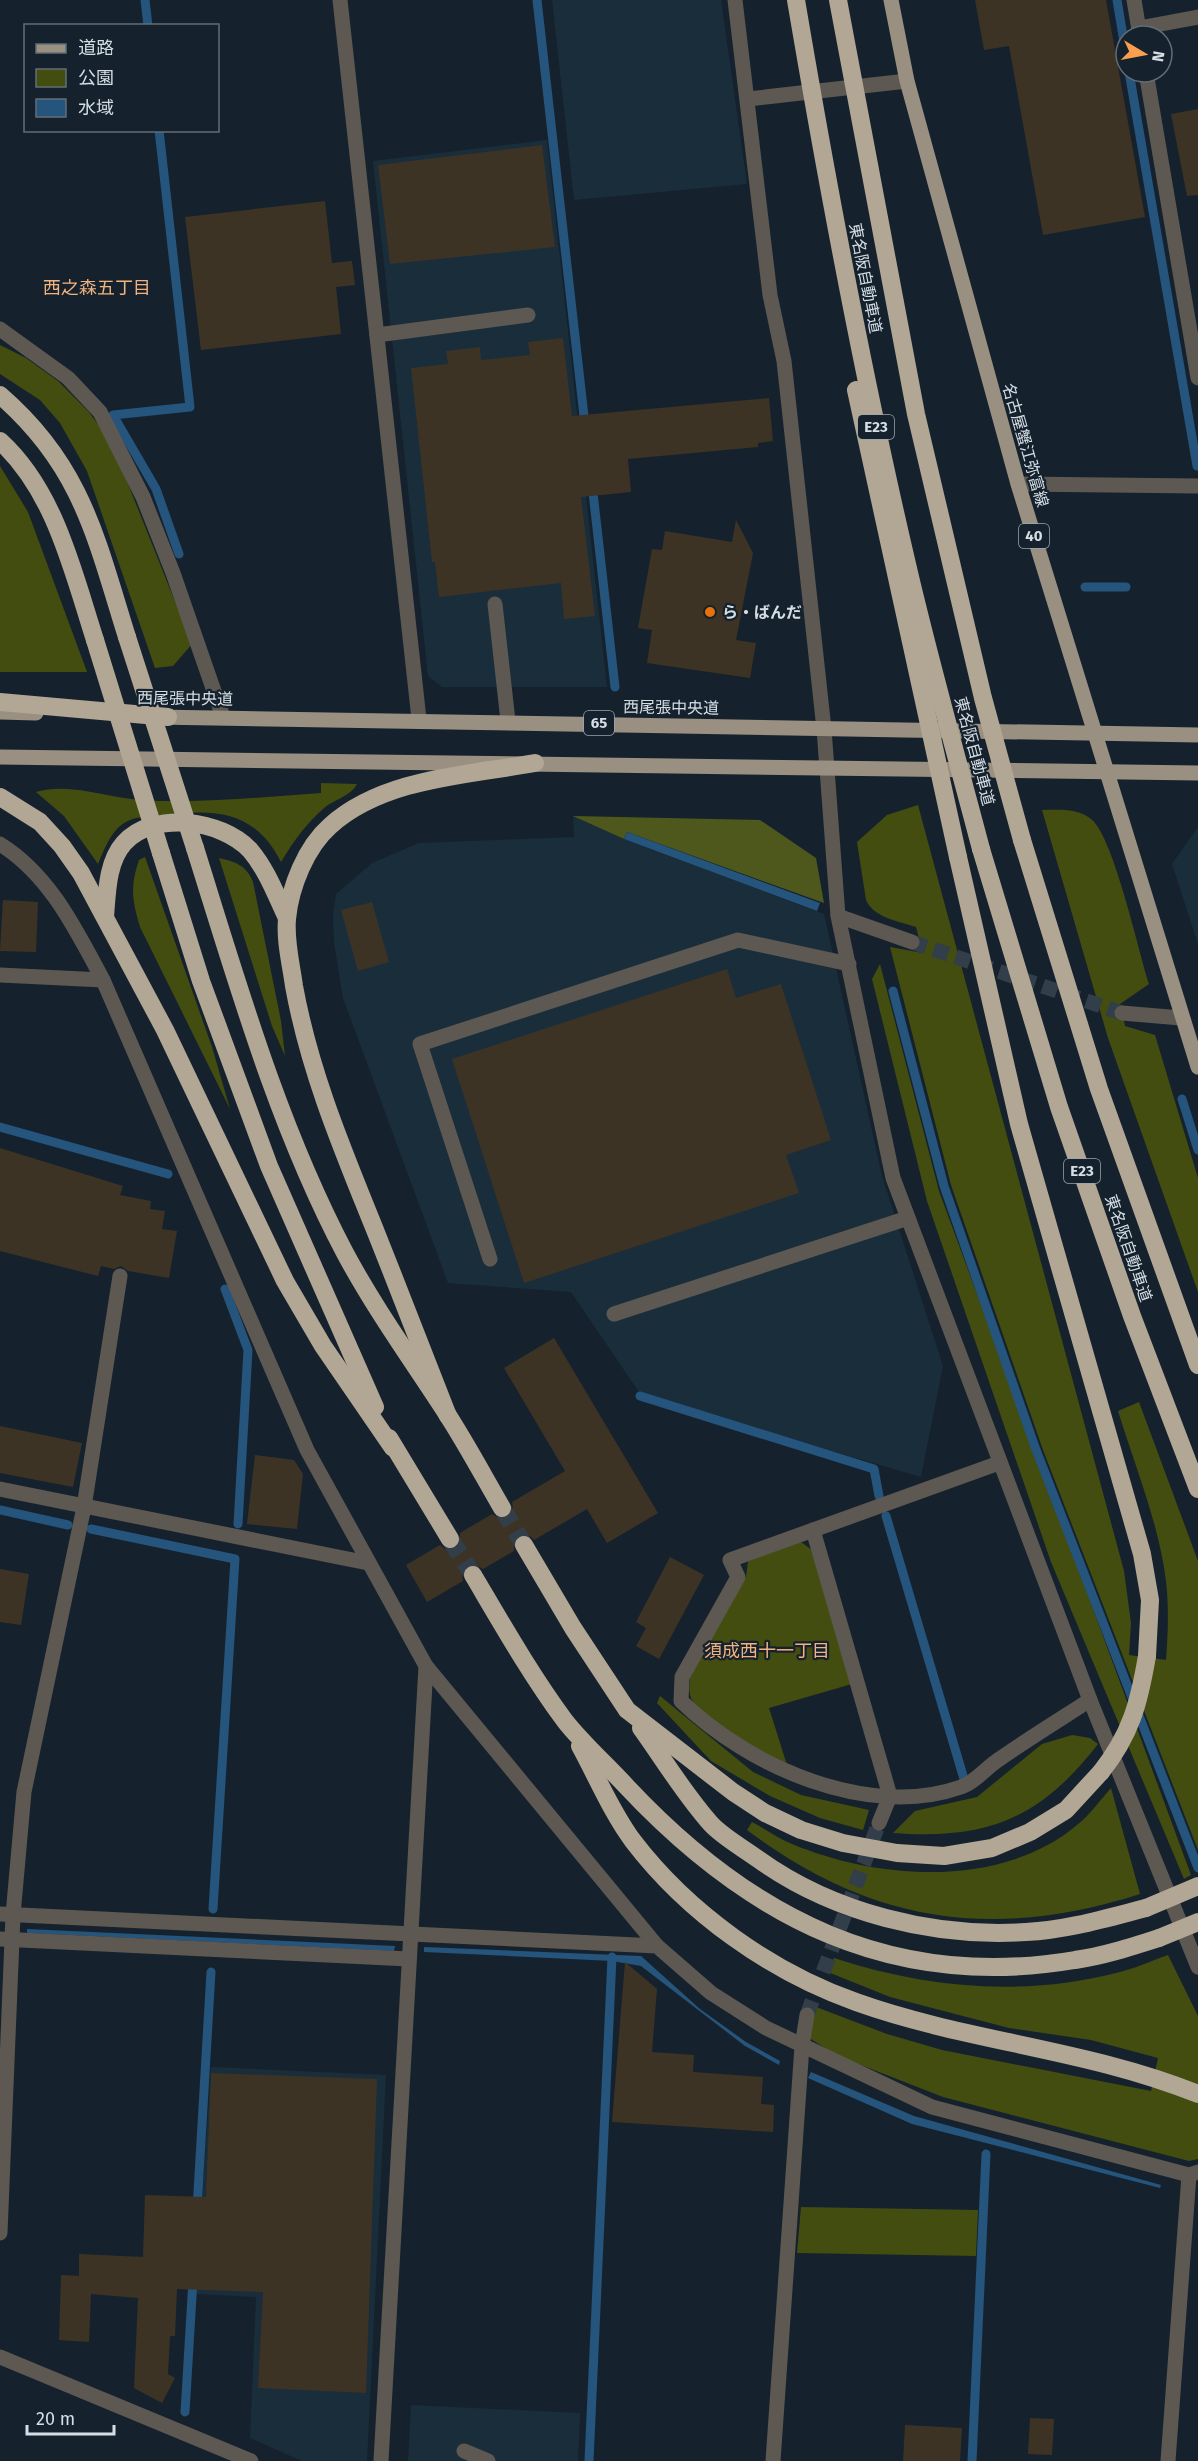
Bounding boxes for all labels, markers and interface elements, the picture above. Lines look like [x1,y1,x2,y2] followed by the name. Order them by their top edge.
[24,24,219,132] legend
[1114,24,1174,84] north arrow
[78,37,114,59] text: 道路
[1148,50,1169,63] text: N
[78,67,114,89] text: 公園
[78,97,114,119] text: 水域
[845,221,886,335] street label: 東名阪自動車道
[43,277,151,299] district label: 西之森五丁目
[999,381,1052,509] street label: 名古屋蟹江弥富線
[858,415,894,439] road number: E23
[1019,524,1049,548] road number: 40
[722,603,802,622] place label: ら・ばんだ
[703,605,717,619] marker: ら・ばんだ
[137,688,233,709] street label: 西尾張中央道
[951,695,998,808] street label: 東名阪自動車道
[623,697,719,718] street label: 西尾張中央道
[584,711,614,735] road number: 65
[1064,1159,1100,1183] road number: E23
[1101,1192,1156,1304] street label: 東名阪自動車道
[704,1640,830,1662] district label: 須成西十一丁目
[27,2398,114,2436] scale bar
[36,2408,75,2430] text: 20 m

